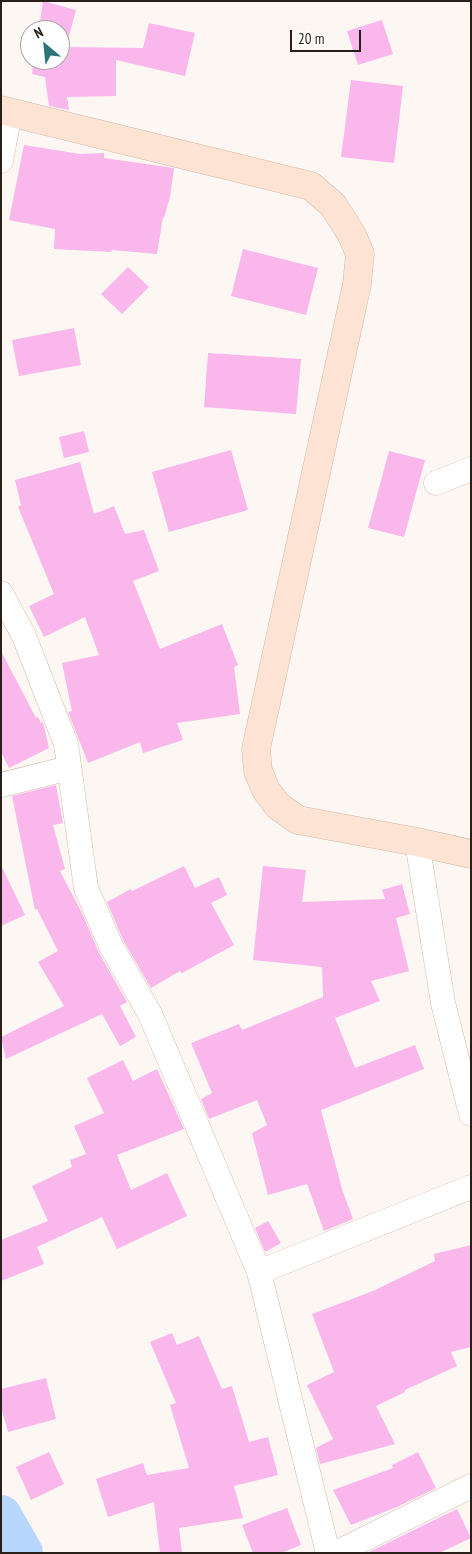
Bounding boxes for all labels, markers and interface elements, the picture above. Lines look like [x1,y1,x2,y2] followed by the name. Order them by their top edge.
[20,20,70,70] north arrow
[292,20,363,52] scale bar
[31,23,46,42] text: N
[298,29,324,48] text: 20 m

